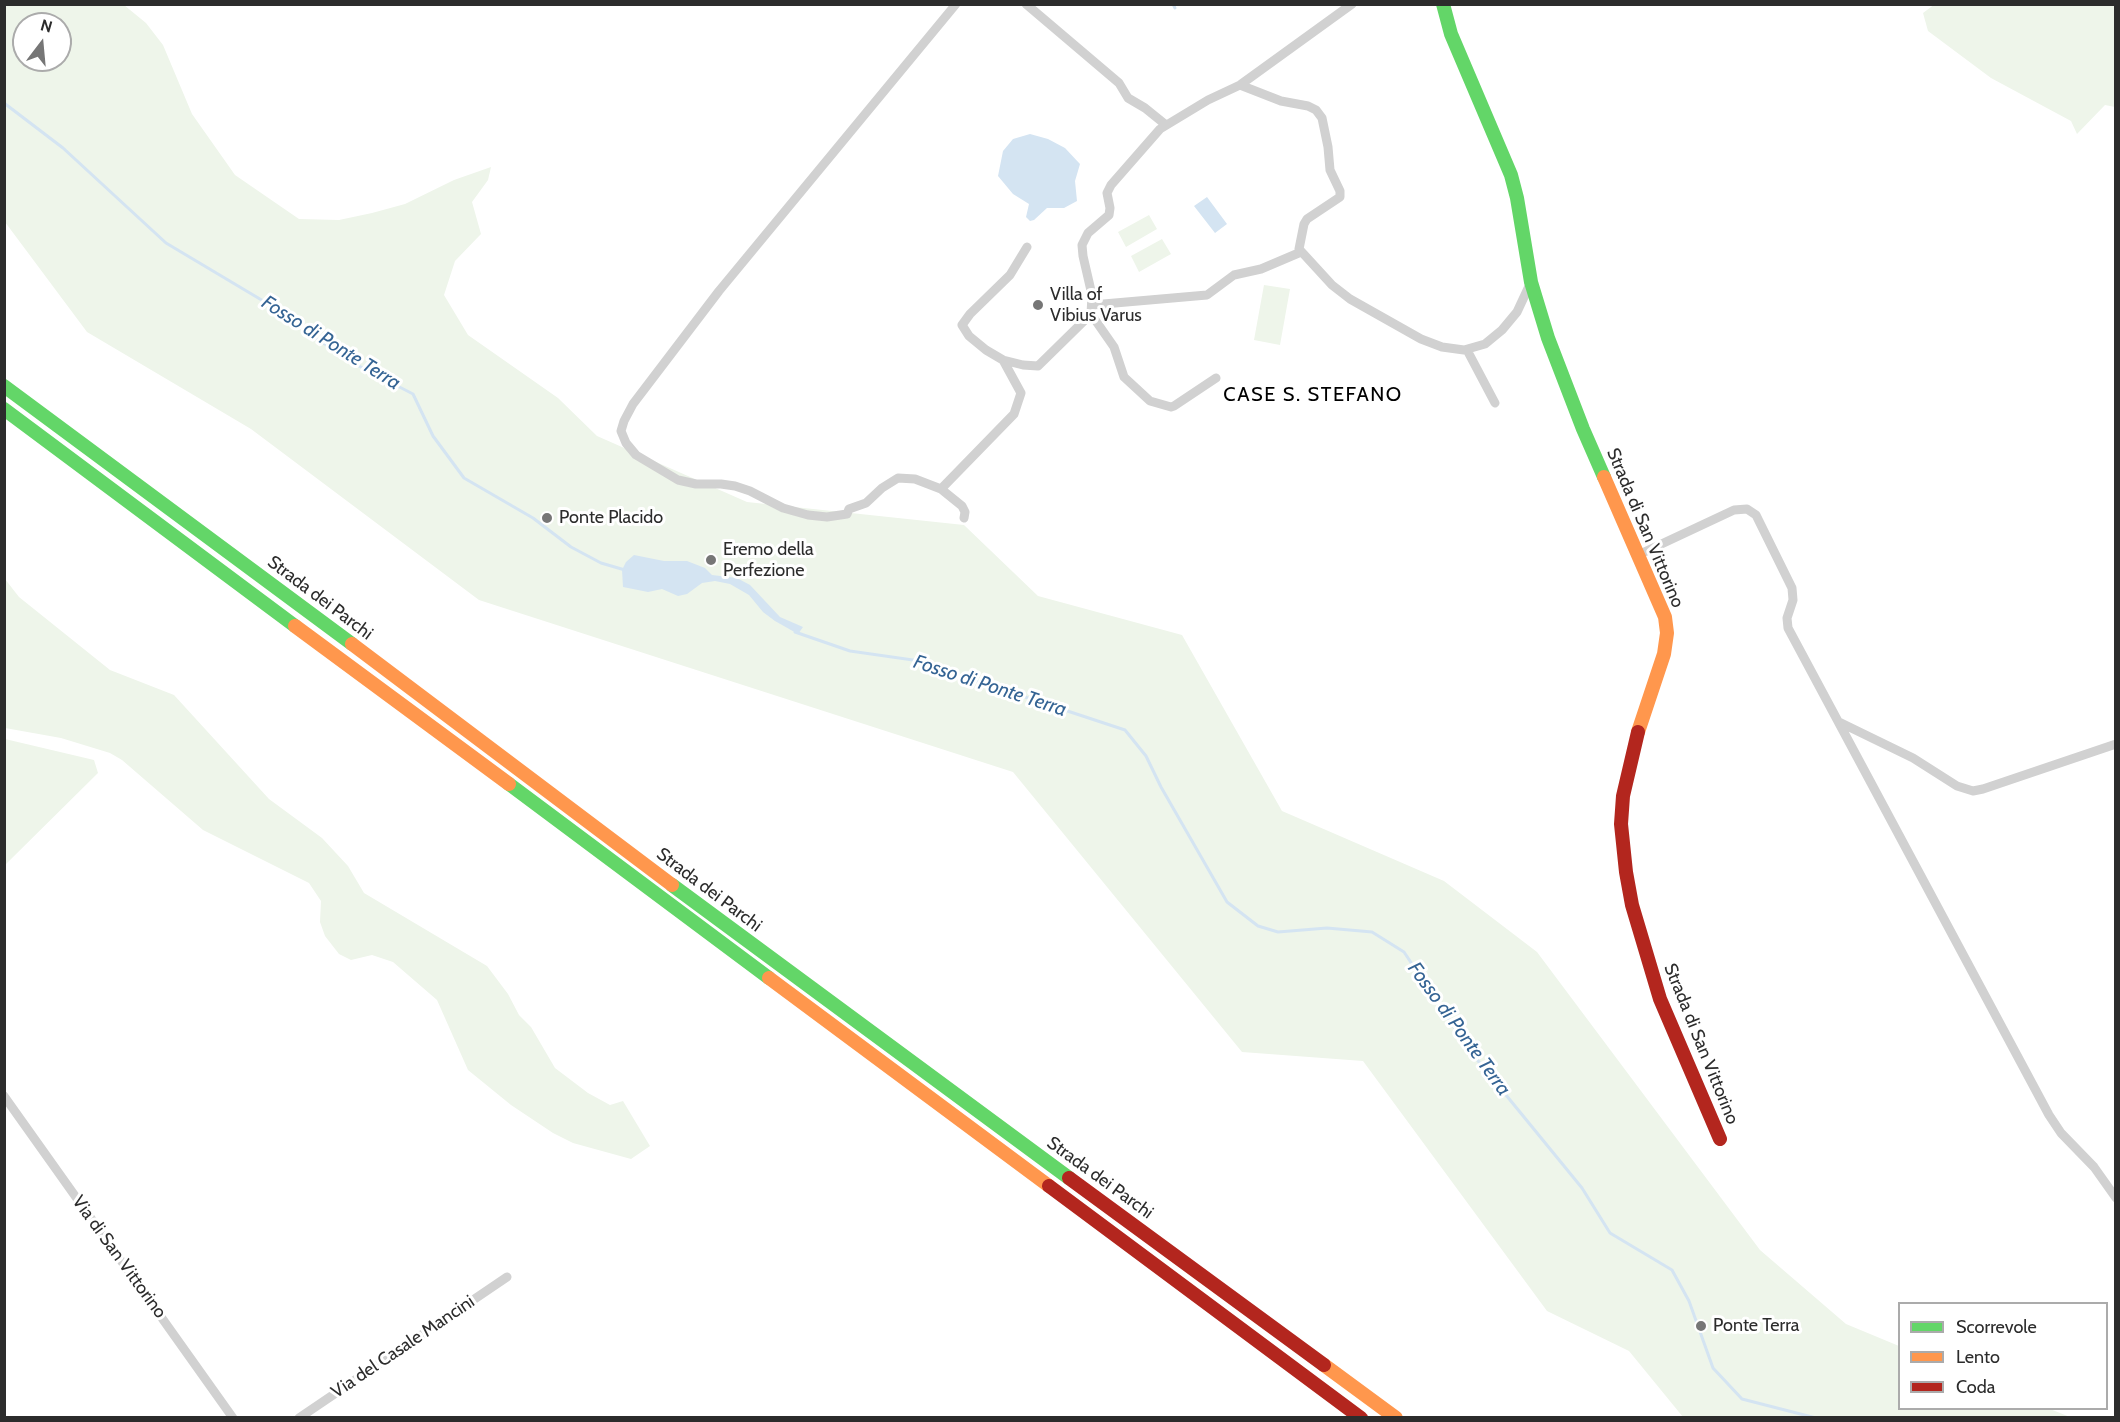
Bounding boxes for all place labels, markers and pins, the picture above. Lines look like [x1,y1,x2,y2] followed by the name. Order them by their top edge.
[1050,284,1142,326] place label: Villa of Vibius Varus
[1031,298,1045,312] marker: Villa of Vibius Varus
[559,507,663,529] place label: Ponte Placido
[540,511,554,525] marker: Ponte Placido
[723,539,814,582] place label: Eremo della Perfezione
[704,553,718,567] marker: Eremo della Perfezione
[1713,1315,1799,1337] place label: Ponte Terra
[1694,1319,1708,1333] marker: Ponte Terra

